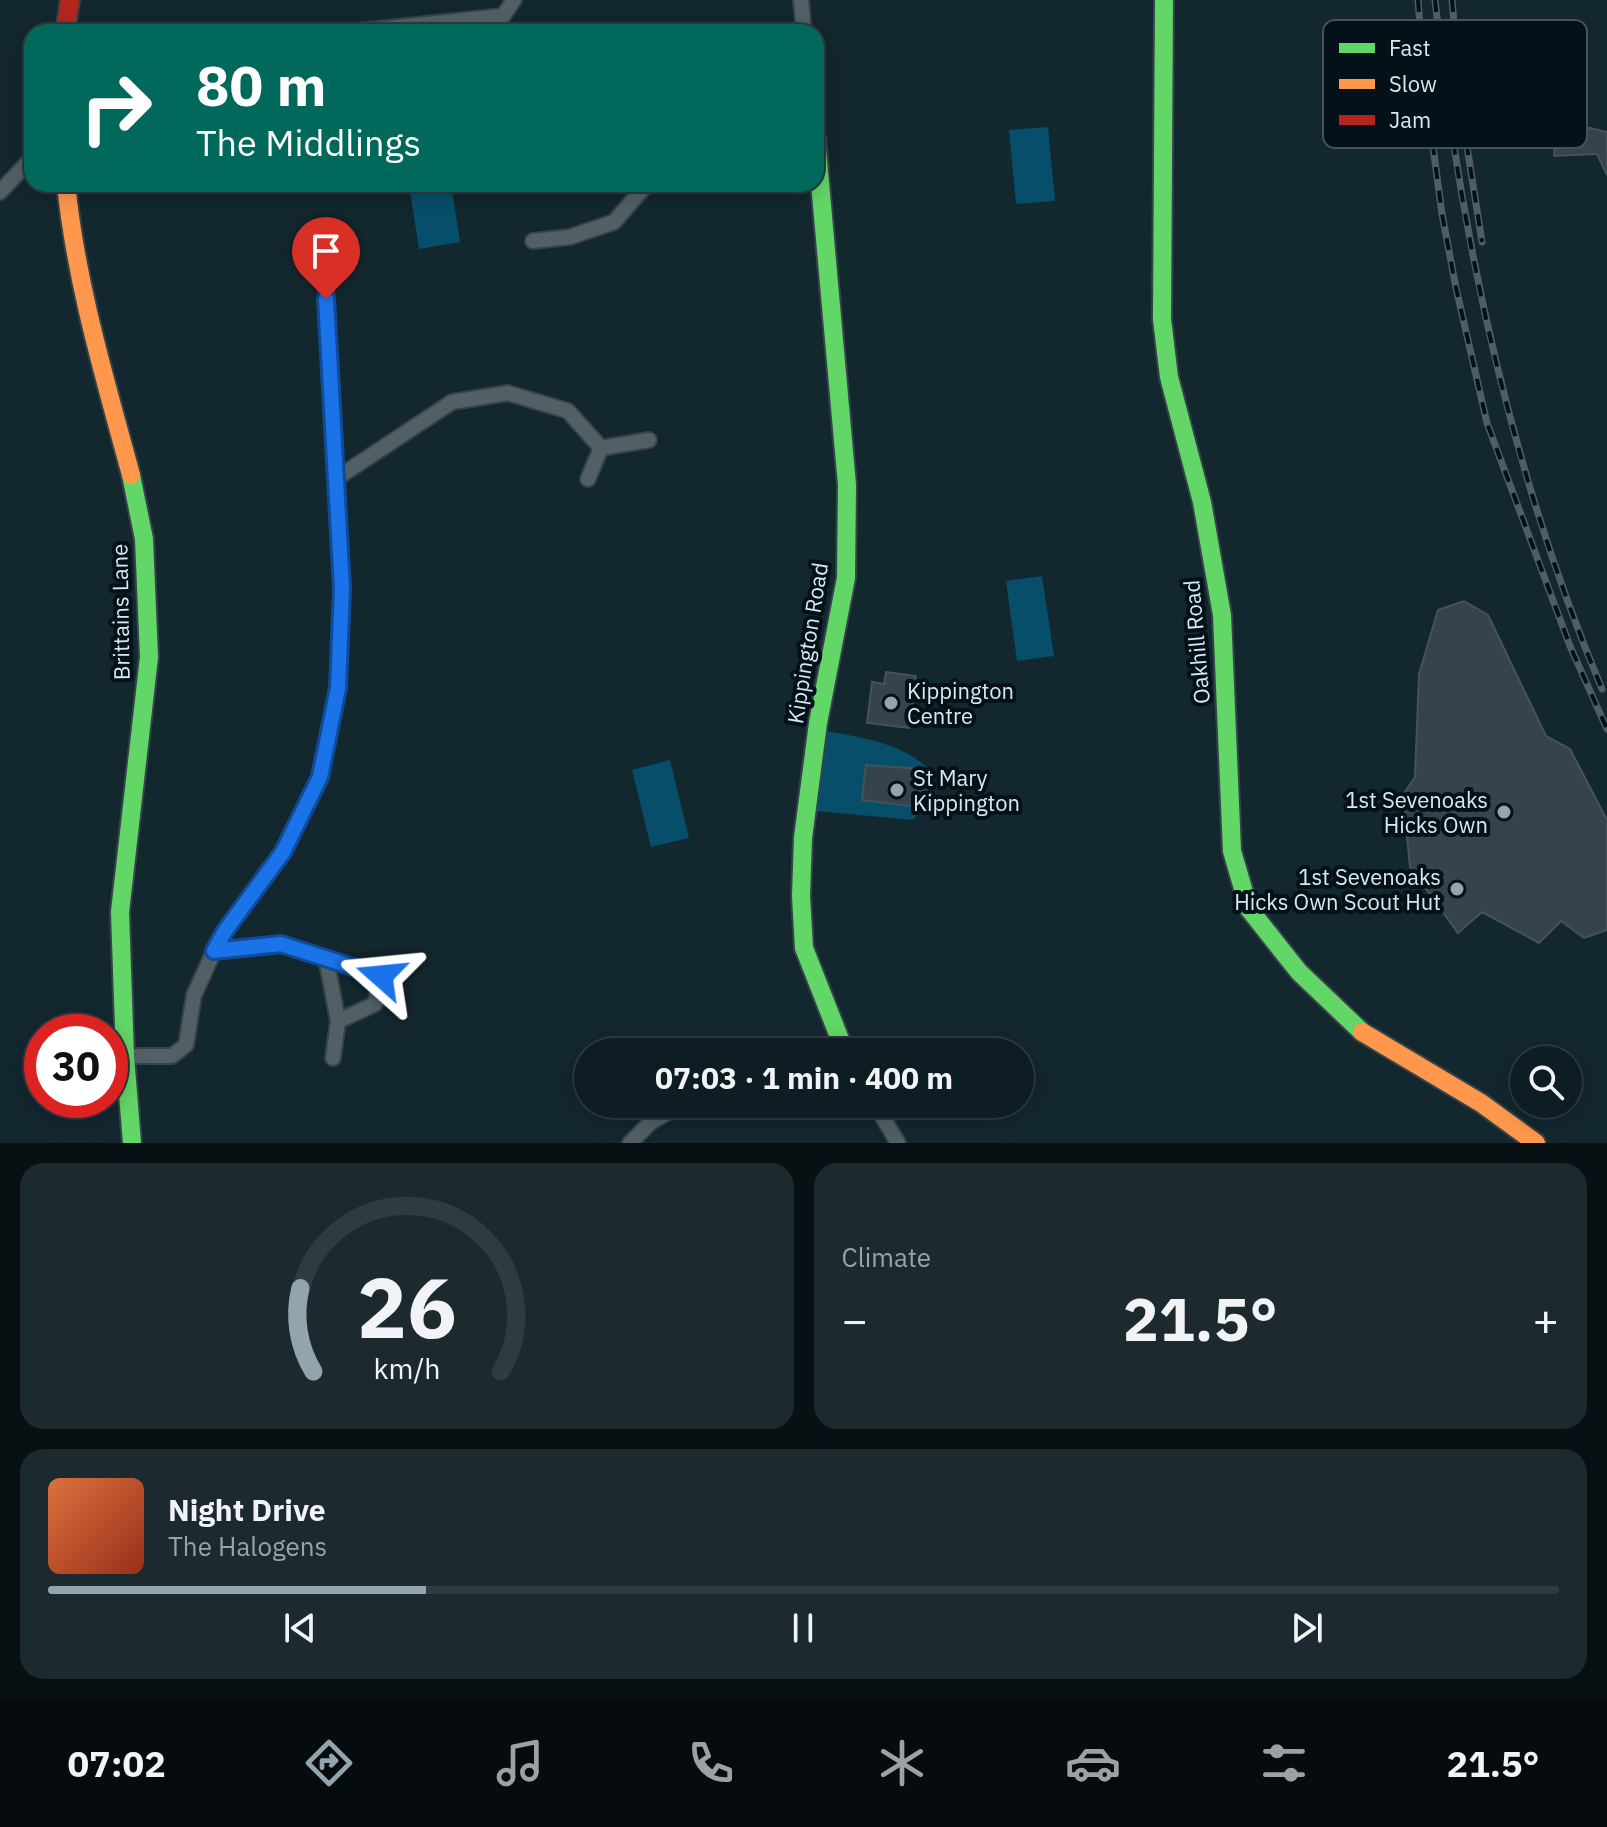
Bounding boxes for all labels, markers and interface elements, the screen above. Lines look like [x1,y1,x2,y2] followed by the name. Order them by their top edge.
[1323,20,1587,148] legend
[1389,33,1430,62] text: Fast
[196,49,326,121] text: 80 m
[64,56,168,160] icon: right
[1389,69,1437,98] text: Slow
[1389,105,1431,134] text: Jam
[196,119,421,166] text: The Middlings
[292,217,360,299] pin
[304,229,348,273] icon: arrive
[104,544,136,680] street label: Brittains Lane
[780,560,834,726] street label: Kippington Road
[1176,579,1216,705] street label: Oakhill Road
[907,676,1014,730] place label: Kippington Centre
[882,694,900,712] marker: Kippington Centre
[913,763,1020,817] place label: St Mary Kippington
[888,781,906,799] marker: St Mary Kippington
[1345,785,1488,839] place label: 1st Sevenoaks Hicks Own
[1495,803,1513,821] marker: 1st Sevenoaks Hicks Own
[1234,862,1441,916] place label: 1st Sevenoaks Hicks Own Scout Hut
[1448,880,1466,898] marker: 1st Sevenoaks Hicks Own Scout Hut
[339,934,423,1018] position arrow
[24,1014,128,1118] speed limit sign: 30
[1510,1046,1582,1118] map controls
[1510,1046,1582,1118] button: search
[655,1058,953,1097] text: 07:03 · 1 min · 400 m
[842,1240,931,1274] text: Climate
[357,1253,457,1361] text: 26
[1123,1279,1278,1358] text: 21.5°
[842,1291,868,1348] text: −
[1533,1291,1559,1348] text: +
[373,1350,440,1387] text: km/h
[168,1490,326,1529] text: Night Drive
[168,1529,327,1563] text: The Halogens
[278,1606,322,1650] icon: previous
[781,1606,825,1650] icon: pause
[1285,1606,1329,1650] icon: next
[301,1735,357,1791] icon: directions
[492,1735,548,1791] icon: music
[683,1735,739,1791] icon: phone
[874,1735,930,1791] icon: climate
[1065,1735,1121,1791] icon: car
[1256,1735,1312,1791] icon: filters
[67,1740,166,1787] text: 07:02
[1447,1740,1539,1787] text: 21.5°

